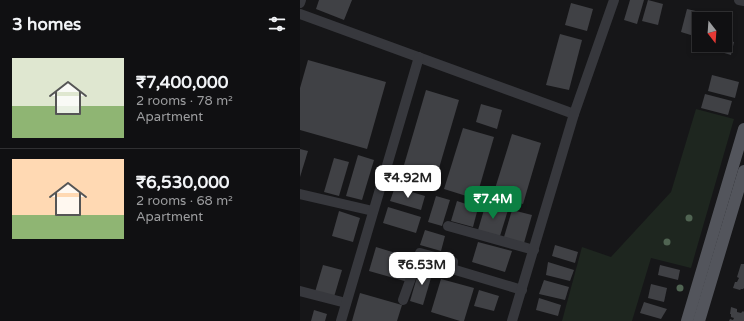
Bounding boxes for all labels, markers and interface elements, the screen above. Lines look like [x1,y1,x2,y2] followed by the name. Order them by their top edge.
[692,12,732,52] north arrow
[692,12,732,52] map controls
[266,13,288,35] icon: filters
[12,14,81,35] text: 3 homes
[136,72,228,93] text: ₹7,400,000
[44,74,92,122] icon: home
[136,93,233,109] text: 2 rooms · 78 m²
[136,109,203,125] text: Apartment
[375,165,441,199] pin: ₹4.92M
[384,170,432,186] text: ₹4.92M
[136,172,230,193] text: ₹6,530,000
[44,175,92,223] icon: home
[465,186,521,220] pin: ₹7.4M
[474,191,512,207] text: ₹7.4M
[136,193,233,209] text: 2 rooms · 68 m²
[136,209,203,225] text: Apartment
[389,252,455,286] pin: ₹6.53M
[398,257,446,273] text: ₹6.53M

